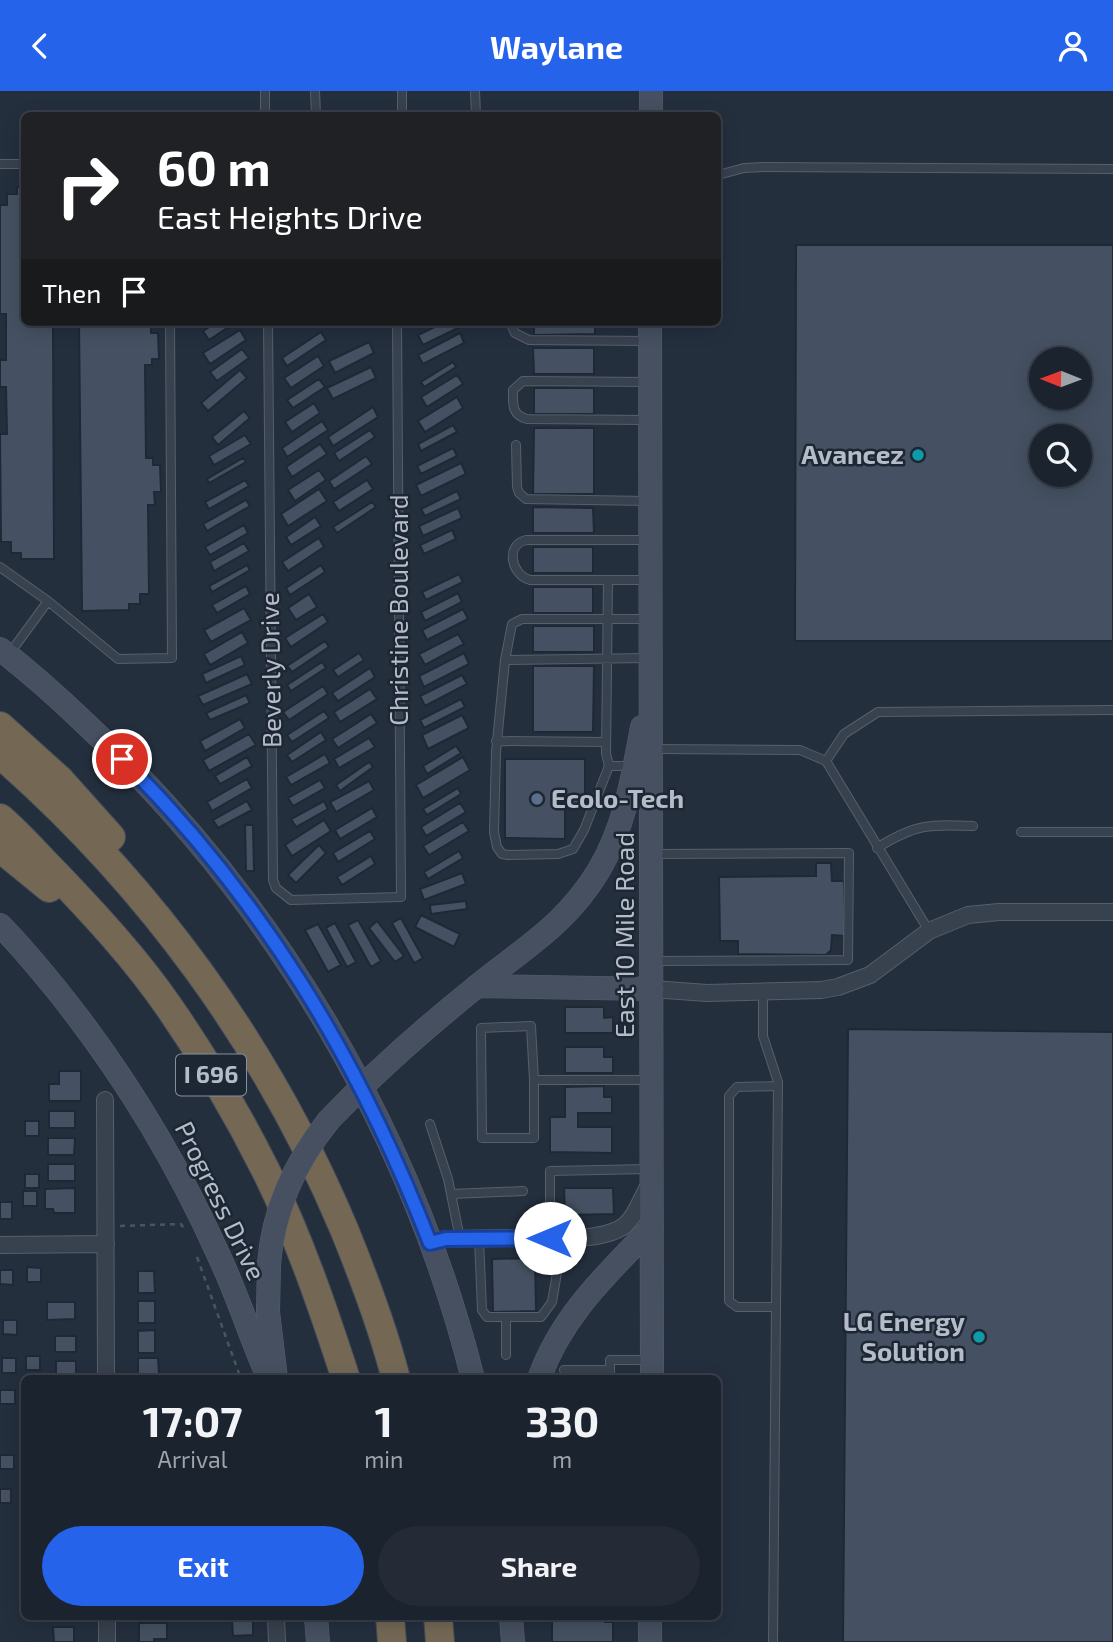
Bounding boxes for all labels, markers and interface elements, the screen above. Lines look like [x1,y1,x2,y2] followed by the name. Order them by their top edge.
[21,27,59,65] icon: back
[490,27,623,65] text: Waylane
[1054,27,1092,65] icon: person
[157,137,271,196] text: 60 m
[42,140,133,231] icon: right
[157,197,423,235] text: East Heights Drive
[115,273,153,311] icon: arrive
[42,277,101,308] text: Then
[1029,347,1092,409] north arrow
[1029,347,1092,487] map controls
[1029,424,1092,487] button: search
[801,438,904,469] place label: Avancez
[910,447,926,463] marker: Avancez
[382,494,413,726] street label: Christine Boulevard
[253,592,286,748] street label: Beverly Drive
[92,729,152,789] pin
[103,740,141,778] icon: arrive
[551,782,684,813] place label: Ecolo-Tech
[529,791,545,807] marker: Ecolo-Tech
[608,832,639,1038] street label: East 10 Mile Road
[176,1055,246,1095] road number: I 696
[170,1116,273,1285] street label: Progress Drive
[513,1201,587,1275] position arrow
[843,1305,965,1366] place label: LG Energy Solution
[971,1329,987,1345] marker: LG Energy Solution
[143,1395,243,1445] text: 17:07
[375,1395,393,1445] text: 1
[525,1395,599,1445] text: 330
[158,1445,228,1473] text: Arrival
[364,1445,403,1473] text: min
[552,1445,572,1473] text: m
[42,1526,364,1606] button: Exit
[378,1526,700,1606] button: Share

